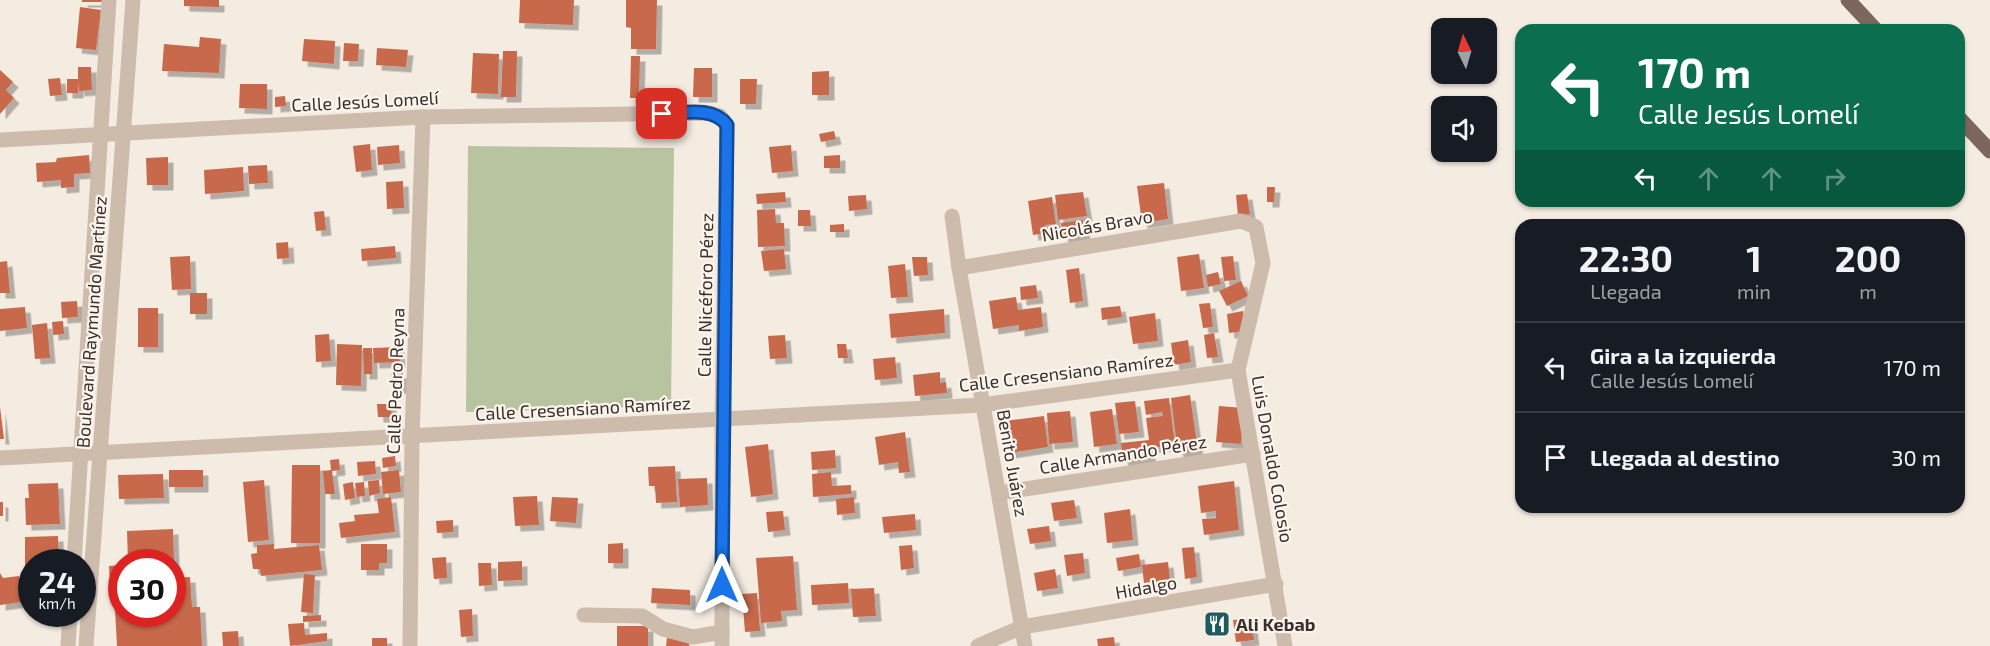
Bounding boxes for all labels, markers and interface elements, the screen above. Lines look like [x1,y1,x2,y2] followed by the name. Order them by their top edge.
[1431,18,1497,84] north arrow
[1431,18,1497,162] map controls
[1638,46,1751,96] text: 170 m
[1539,48,1617,126] icon: left
[291,86,440,116] street label: Calle Jesús Lomelí
[636,88,687,139] pin
[1431,96,1497,162] button: sound
[645,97,678,130] icon: arrive
[1638,97,1859,129] text: Calle Jesús Lomelí
[1629,162,1662,195] icon: left
[1692,162,1725,195] icon: ahead
[1755,162,1788,195] icon: ahead
[1818,162,1851,195] icon: right
[71,195,111,449] street label: Boulevard Raymundo Martínez
[1040,204,1154,246] street label: Nicolás Bravo
[693,213,717,377] street label: Calle Nicéforo Pérez
[1579,236,1673,279] text: 22:30
[1746,236,1762,279] text: 1
[1835,236,1901,279] text: 200
[1590,279,1662,303] text: Llegada
[1737,279,1771,303] text: min
[1859,279,1877,303] text: m
[381,307,409,455] street label: Calle Pedro Reyna
[1590,342,1776,368] text: Gira a la izquierda
[957,348,1175,396] street label: Calle Cresensiano Ramírez
[1539,351,1572,384] icon: left
[1884,354,1941,380] text: 170 m
[1590,368,1754,392] text: Calle Jesús Lomelí
[1247,374,1299,544] street label: Luis Donaldo Colosio
[475,391,691,425] street label: Calle Cresensiano Ramírez
[993,408,1033,518] street label: Benito Juárez
[1038,430,1208,478] street label: Calle Armando Pérez
[1539,441,1572,474] icon: arrive
[1590,444,1780,470] text: Llegada al destino
[1891,444,1941,470] text: 30 m
[108,549,186,627] speed limit sign: 30
[690,553,754,617] position arrow
[39,563,75,599] text: 24
[1113,571,1179,603] street label: Hidalgo
[38,594,76,612] text: km/h
[1202,609,1232,639] restaurant icon: Ali Kebab
[1236,613,1315,635] place label: Ali Kebab

